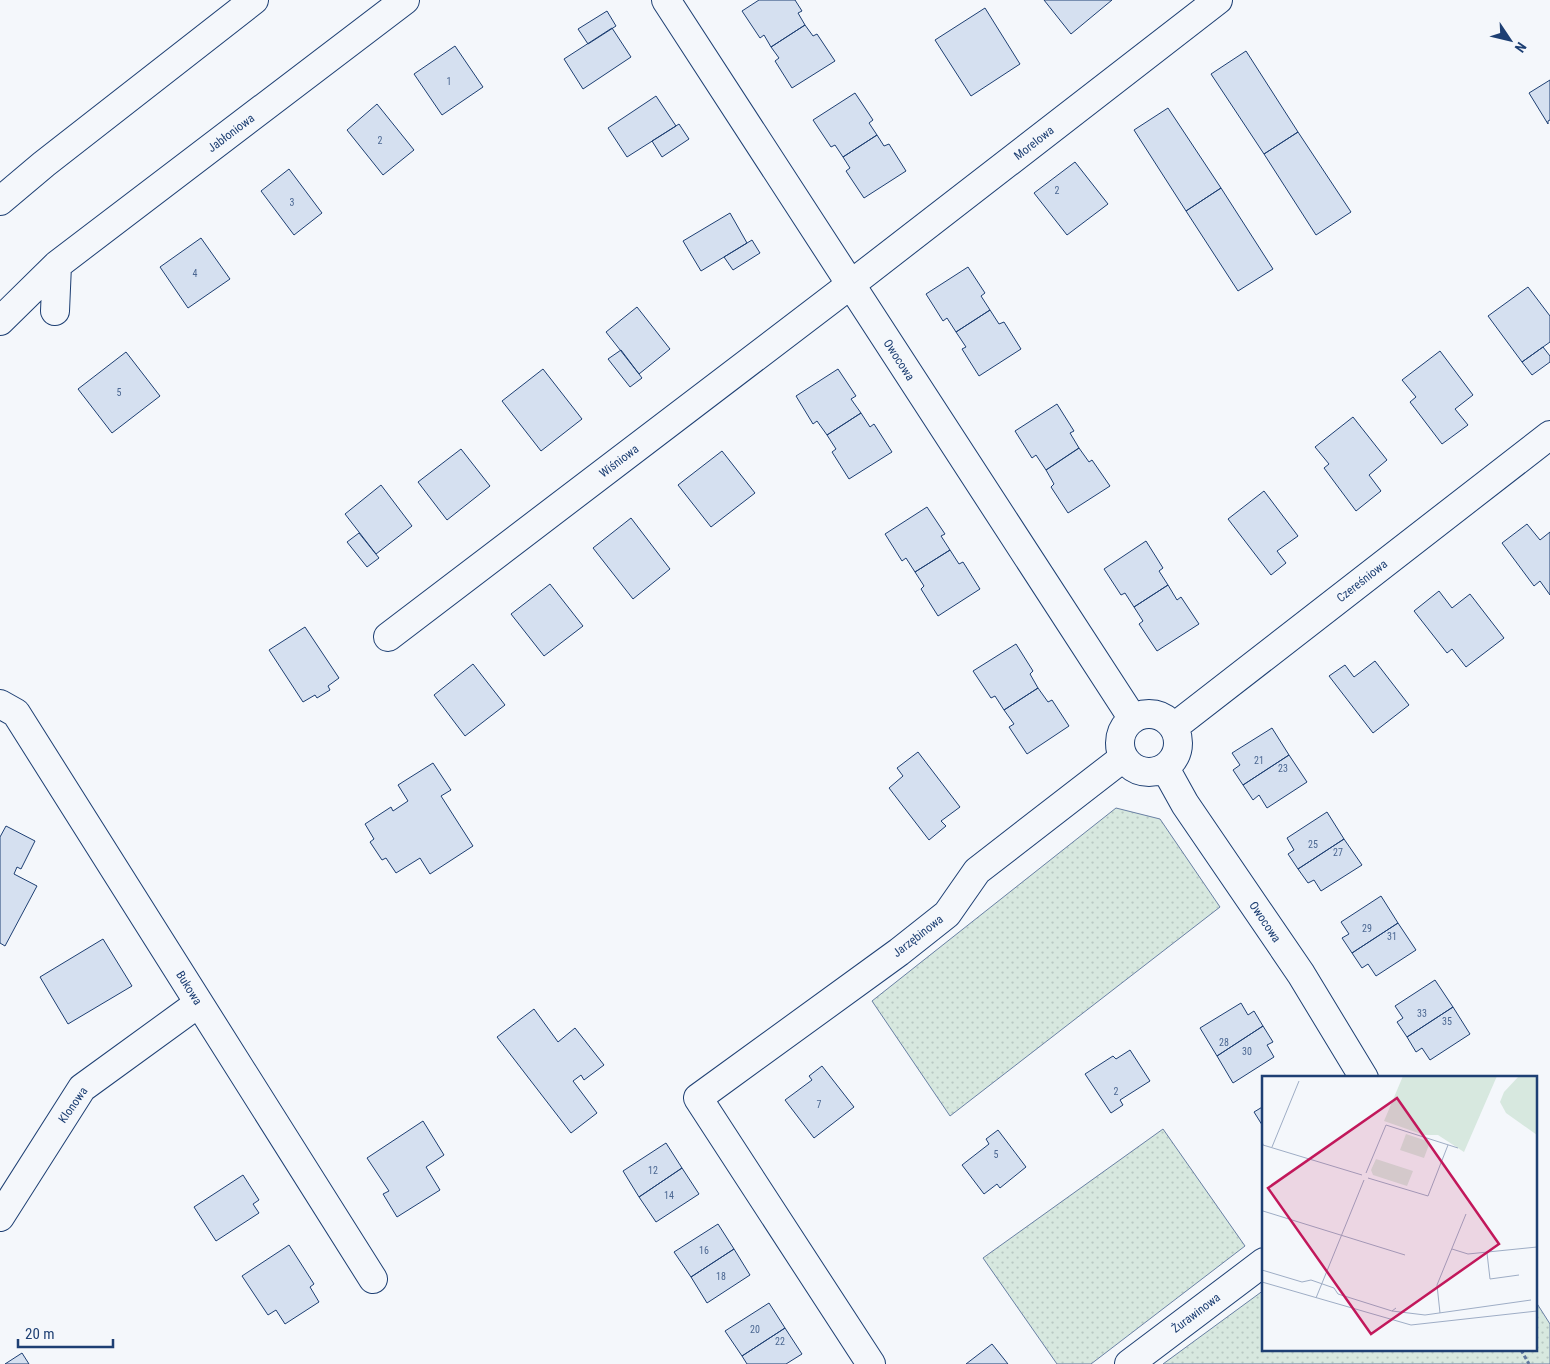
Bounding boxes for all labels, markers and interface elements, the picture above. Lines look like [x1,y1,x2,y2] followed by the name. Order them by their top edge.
[1485,15,1535,65] north arrow
[1512,39,1530,56] text: N
[447,76,451,87] house number: 1
[205,111,257,155] street label: Jabłoniowa
[1011,123,1057,163] street label: Morelowa
[378,135,383,146] house number: 2
[1055,185,1060,196] house number: 2
[290,197,295,208] house number: 3
[193,268,198,279] house number: 4
[881,337,918,383] street label: Owocowa
[117,387,122,398] house number: 5
[597,442,642,480] street label: Wiśniowa
[1334,557,1390,605] street label: Czereśniowa
[1254,755,1264,766] house number: 21
[1278,763,1288,774] house number: 23
[1308,839,1318,850] house number: 25
[1333,847,1343,858] house number: 27
[1246,899,1284,945] street label: Owocowa
[890,912,946,960] street label: Jarzębinowa
[1362,923,1372,934] house number: 29
[1387,931,1397,942] house number: 31
[173,968,205,1008] street label: Bukowa
[1417,1008,1427,1019] house number: 33
[1442,1016,1452,1027] house number: 35
[1219,1037,1229,1048] house number: 28
[1242,1046,1252,1057] house number: 30
[1262,1076,1538,1352] inset map
[56,1084,91,1126] street label: Klonowa
[1114,1086,1119,1097] house number: 2
[817,1099,822,1110] house number: 7
[994,1149,999,1160] house number: 5
[648,1165,658,1176] house number: 12
[664,1190,674,1201] house number: 14
[699,1245,709,1256] house number: 16
[716,1271,726,1282] house number: 18
[1168,1289,1223,1336] street label: Żurawinowa
[18,1316,112,1348] scale bar
[750,1324,760,1335] house number: 20
[25,1325,55,1343] text: 20 m
[775,1336,785,1347] house number: 22

